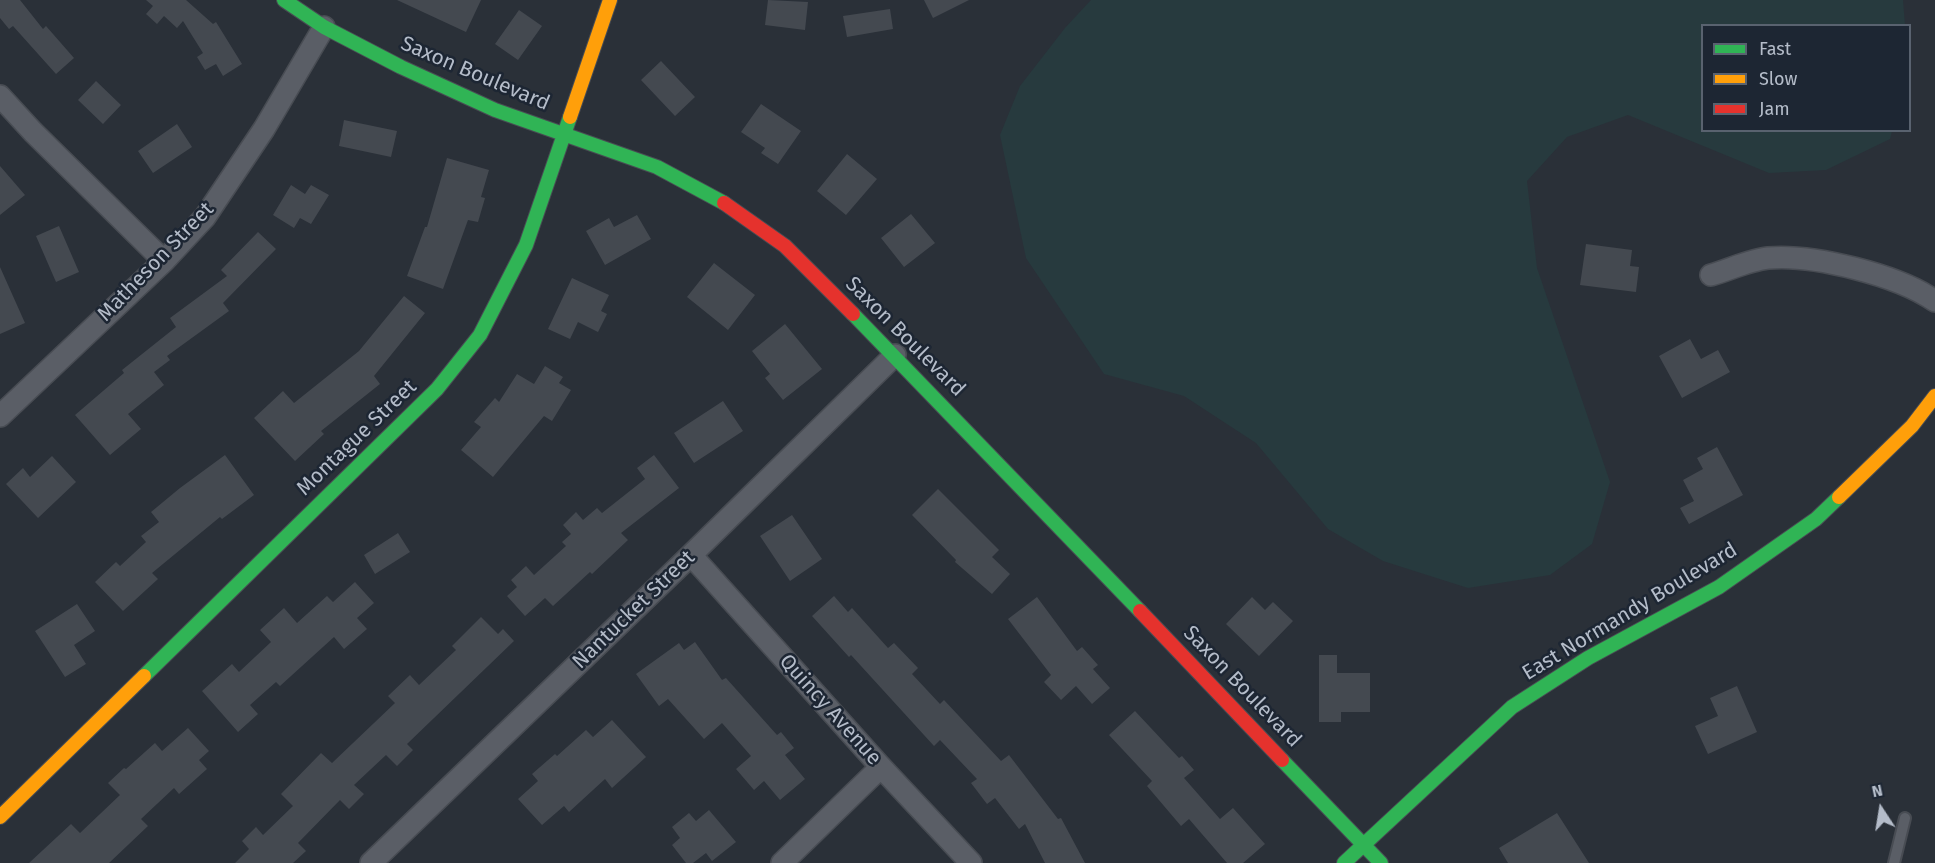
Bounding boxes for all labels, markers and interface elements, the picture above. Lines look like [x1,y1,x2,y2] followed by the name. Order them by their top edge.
[1701,24,1911,132] legend
[397,31,553,117] street label: Saxon Boulevard
[1759,38,1791,60] text: Fast
[1759,68,1797,90] text: Slow
[1759,98,1790,120] text: Jam
[93,197,219,327] street label: Matheson Street
[840,272,970,402] street label: Saxon Boulevard
[292,375,422,501] street label: Montague Street
[1518,538,1742,686] street label: East Normandy Boulevard
[568,545,700,675] street label: Nantucket Street
[1178,621,1306,753] street label: Saxon Boulevard
[774,649,886,771] street label: Quincy Avenue
[1851,779,1911,839] north arrow
[1870,781,1884,801] text: N

